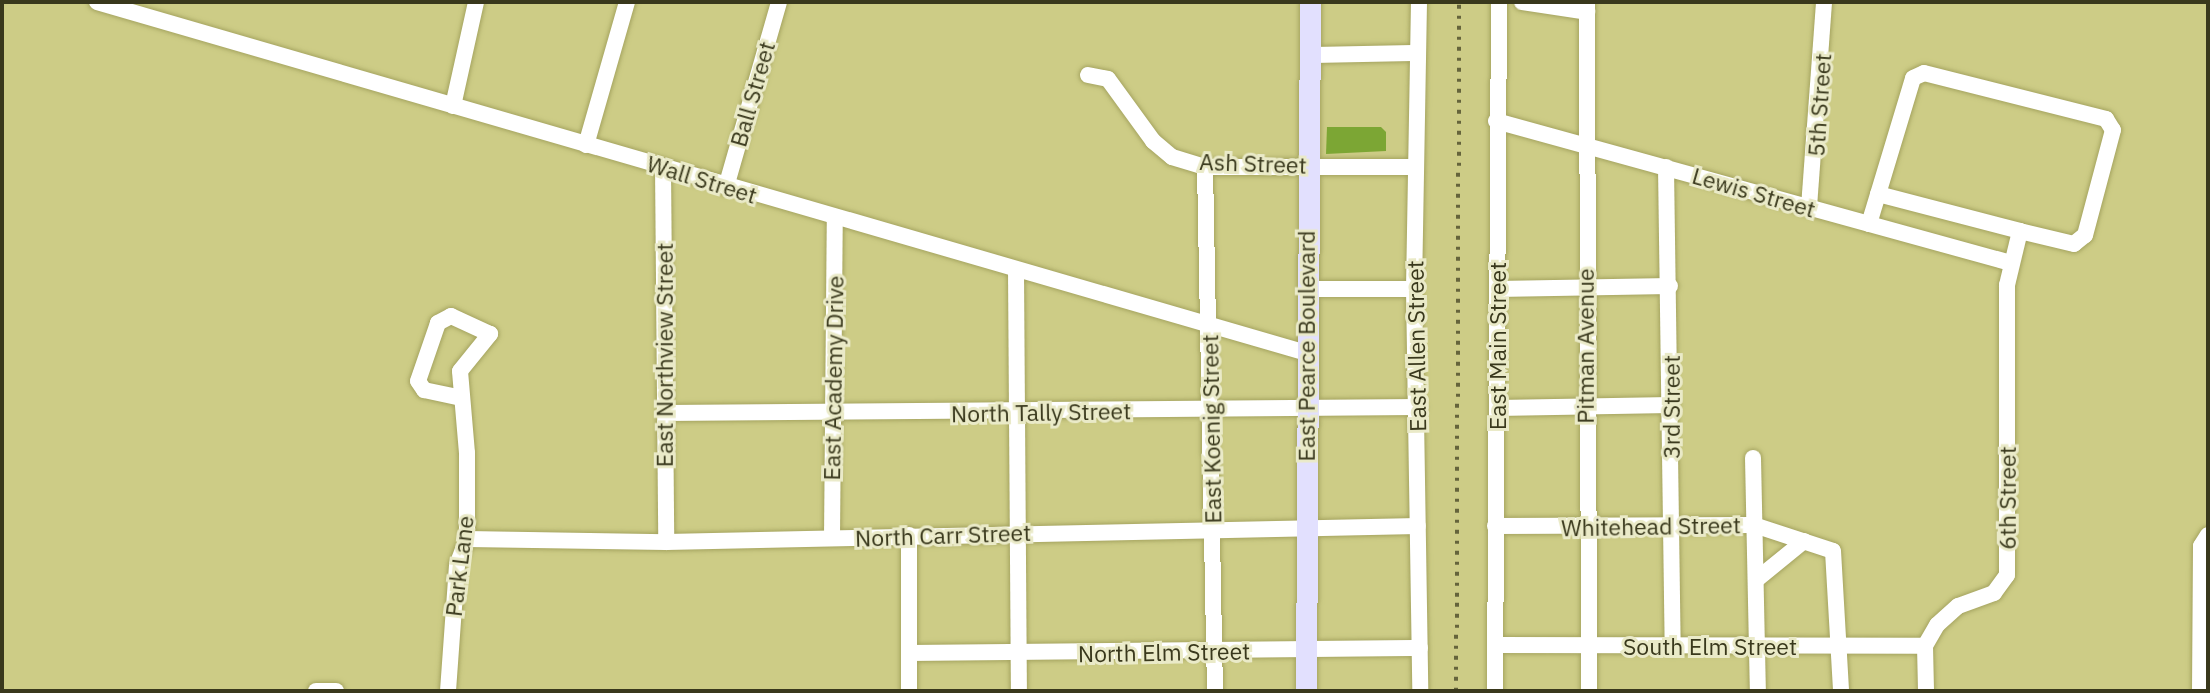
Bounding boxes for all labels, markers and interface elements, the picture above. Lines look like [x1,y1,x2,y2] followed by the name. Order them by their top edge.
[724,38,780,150] street label: Ball Street
[1802,52,1836,158] street label: 5th Street
[1199,147,1307,179] street label: Ash Street
[644,149,760,209] street label: Wall Street
[1689,161,1819,223] street label: Lewis Street
[1292,230,1320,462] street label: East Pearce Boulevard
[650,243,678,467] street label: East Northview Street
[1401,260,1431,432] street label: East Allen Street
[1483,262,1511,430] street label: East Main Street
[1571,268,1599,424] street label: Pitman Avenue
[817,275,849,481] street label: East Academy Drive
[1196,334,1226,524] street label: East Koenig Street
[1657,355,1685,459] street label: 3rd Street
[951,397,1131,427] street label: North Tally Street
[1993,446,2021,550] street label: 6th Street
[1561,511,1741,541] street label: Whitehead Street
[439,514,479,618] street label: Park Lane
[854,518,1032,552] street label: North Carr Street
[1623,632,1797,660] street label: South Elm Street
[1078,637,1250,667] street label: North Elm Street

